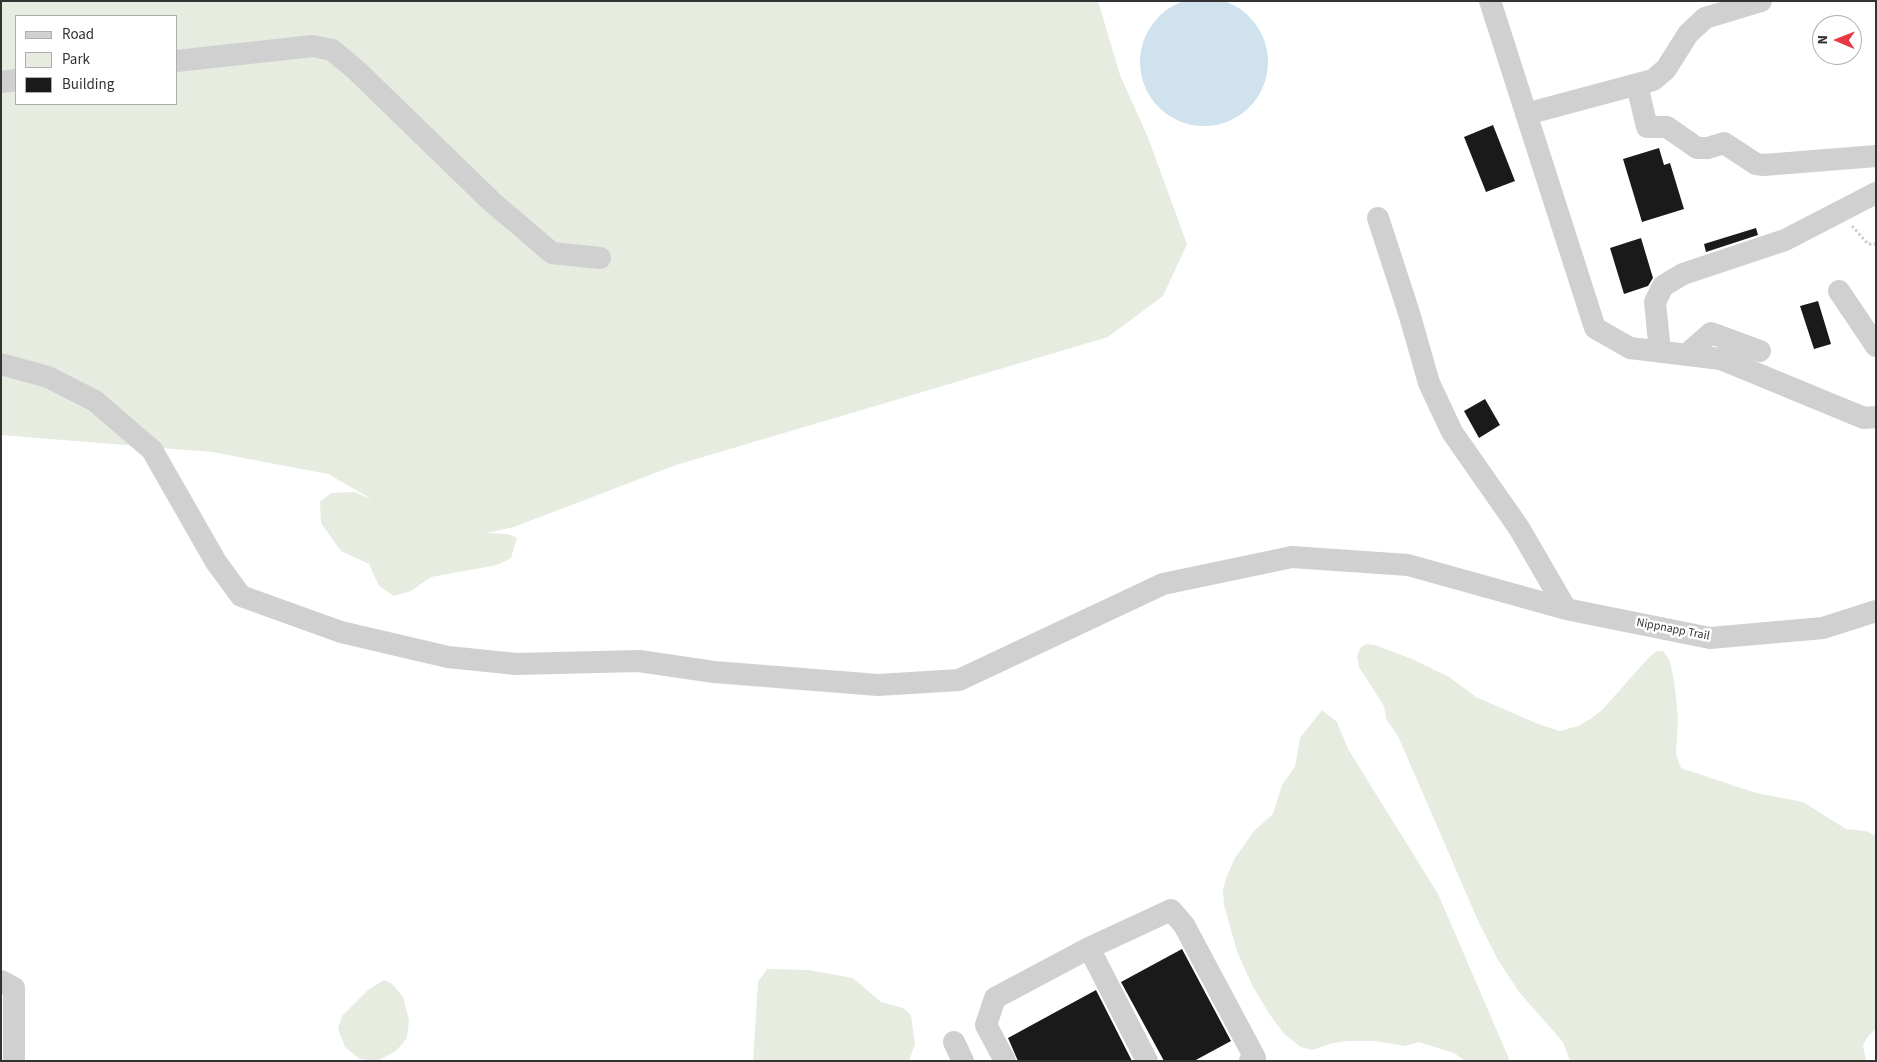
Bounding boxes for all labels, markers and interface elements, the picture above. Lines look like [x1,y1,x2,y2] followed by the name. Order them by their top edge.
[15,15,178,105] legend
[1812,15,1862,65] north arrow
[62,24,94,45] text: Road
[1813,35,1833,45] text: N
[62,49,90,70] text: Park
[62,74,114,95] text: Building
[1635,616,1711,644] street label: Nippnapp Trail

